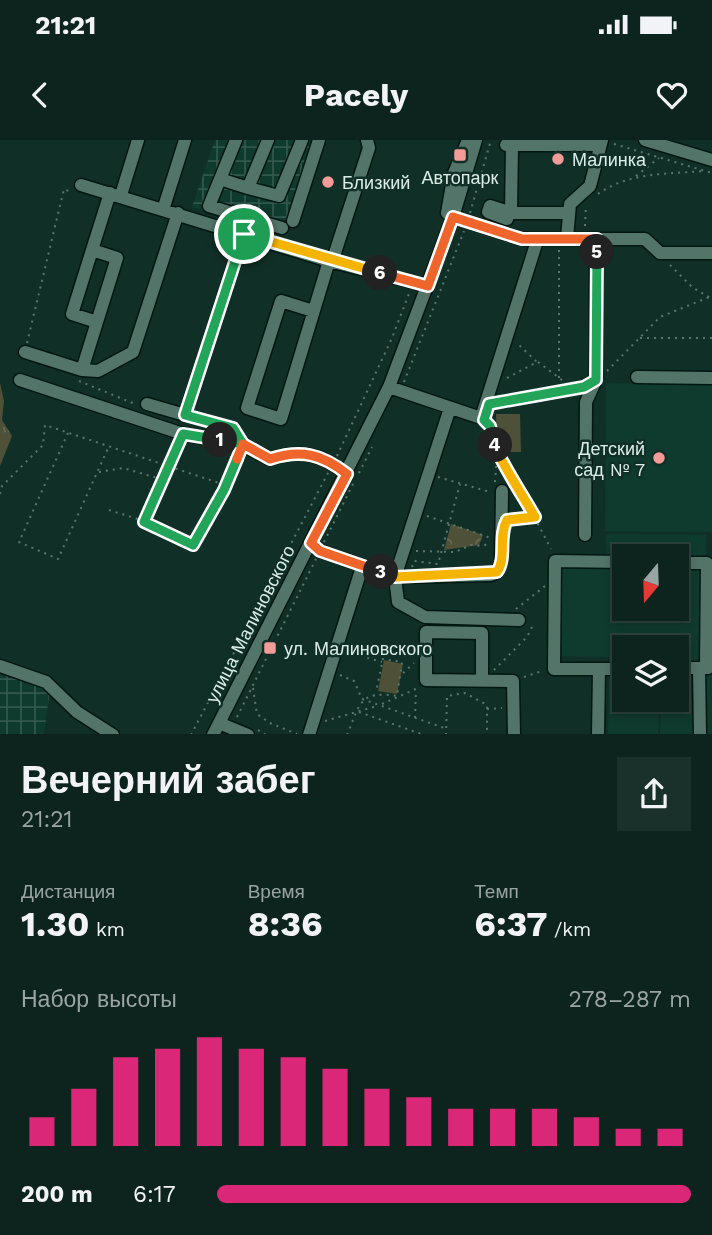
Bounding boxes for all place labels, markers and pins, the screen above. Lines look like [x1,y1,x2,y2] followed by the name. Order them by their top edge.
[452,147,468,163] marker: Автопарк
[572,149,647,170] place label: Малинка
[550,151,566,167] marker: Малинка
[422,167,499,188] place label: Автопарк
[342,172,410,193] place label: Близкий
[320,174,336,190] marker: Близкий
[214,204,274,264] pin
[580,234,614,270] pin: 5
[362,256,398,290] pin: 6
[202,422,238,458] pin: 1
[477,428,512,462] pin: 4
[574,438,645,480] place label: Детский сад № 7
[651,450,667,466] marker: Детский сад № 7
[364,554,398,590] pin: 3
[284,638,432,659] place label: ул. Малиновского
[262,640,278,656] marker: ул. Малиновского

